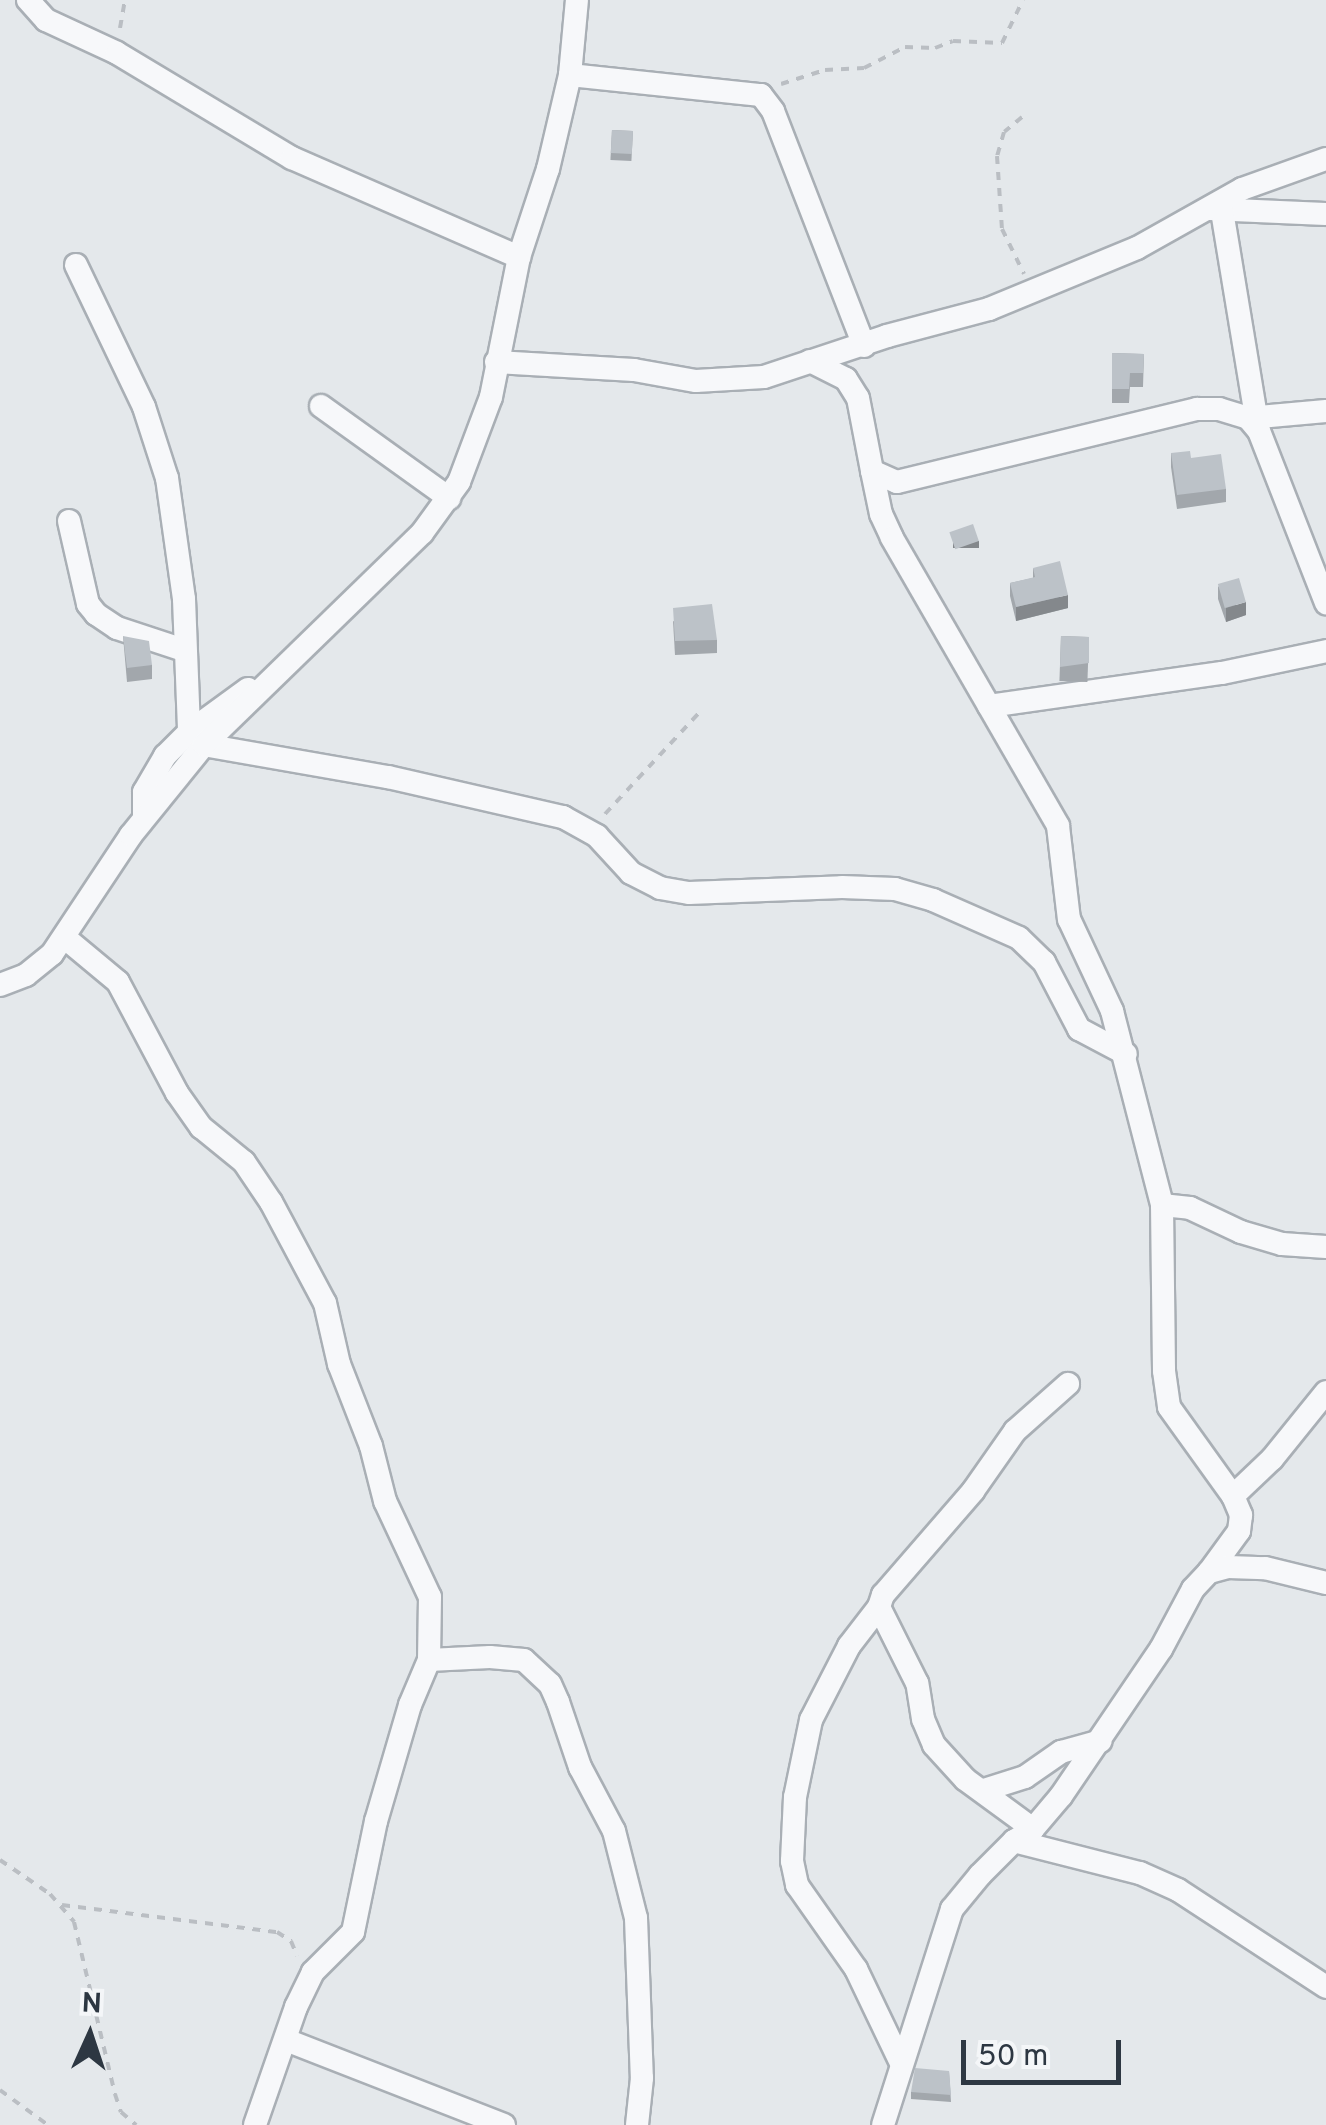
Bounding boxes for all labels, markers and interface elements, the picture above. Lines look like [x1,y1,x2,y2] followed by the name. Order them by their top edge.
[40,1985,140,2085] north arrow
[81,1987,103,2024] text: N
[966,2020,1126,2082] scale bar
[978,2039,1048,2076] text: 50 m

